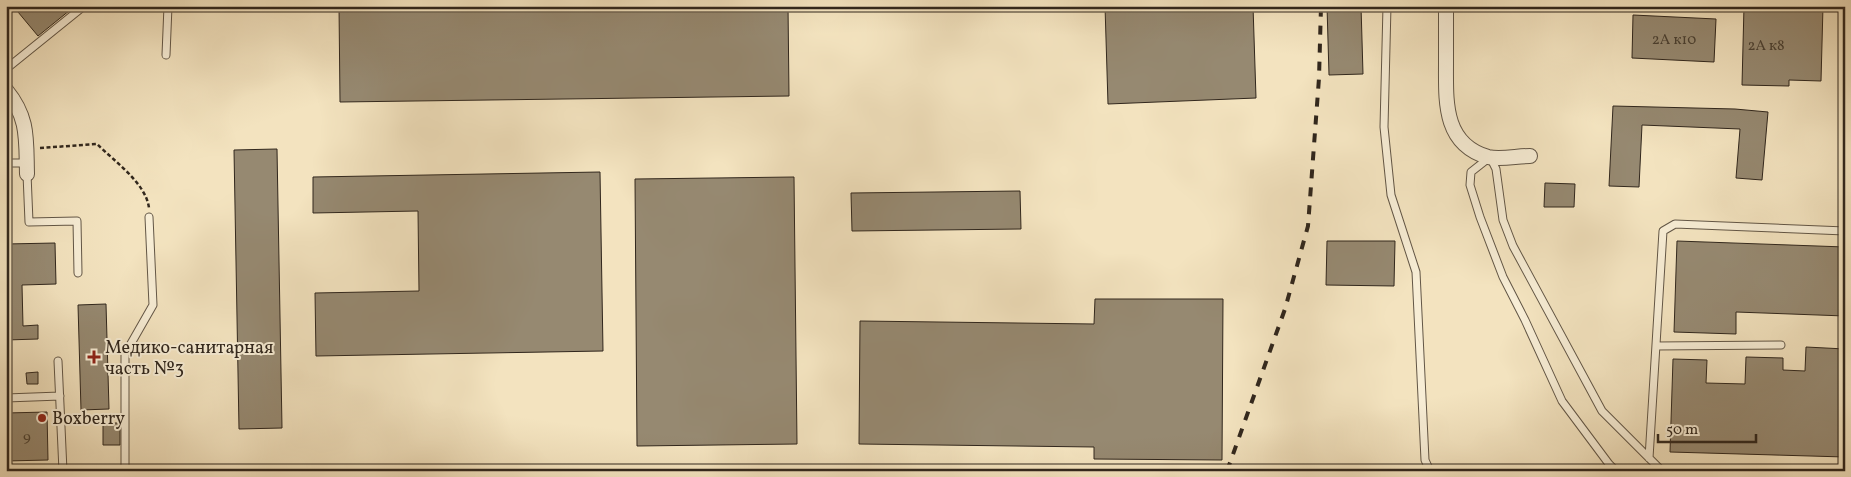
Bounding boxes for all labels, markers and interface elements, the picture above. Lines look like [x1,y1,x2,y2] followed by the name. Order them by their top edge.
[1652,30,1696,51] house number: 2А к10
[1747,36,1785,57] house number: 2А к8
[105,336,273,382] place label: Медико-санитарная часть №3
[87,350,101,364] marker: Медико-санитарная часть №3
[52,407,125,432] place label: Boxberry
[36,412,48,424] marker: Boxberry
[1658,412,1756,444] scale bar
[1666,420,1698,441] text: 50 m
[23,427,31,448] house number: 9

